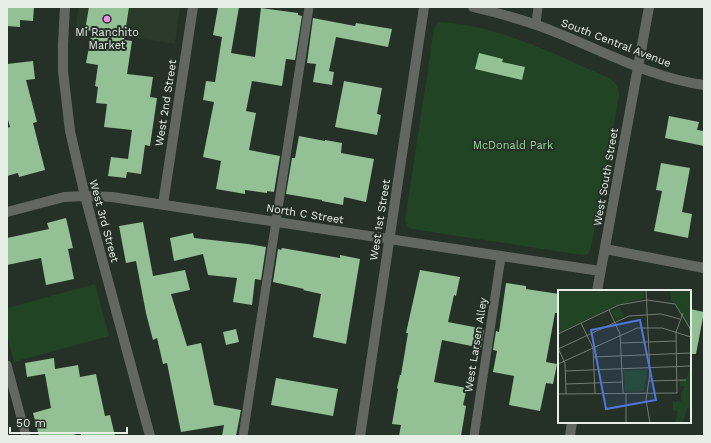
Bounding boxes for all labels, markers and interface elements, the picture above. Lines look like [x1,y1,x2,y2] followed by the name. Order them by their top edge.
[102,14,112,24] marker: Mi Ranchito Market
[559,16,673,70] street label: South Central Avenue
[75,26,139,52] place label: Mi Ranchito Market
[153,58,179,147] street label: West 2nd Street
[591,127,621,227] street label: West South Street
[473,139,553,152] park label: McDonald Park
[87,178,121,264] street label: West 3rd Street
[367,178,393,262] street label: West 1st Street
[265,201,345,227] street label: North C Street
[558,290,691,423] inset map
[462,296,490,393] street label: West Larsen Alley
[10,409,127,435] scale bar
[16,416,46,430] text: 50 m

